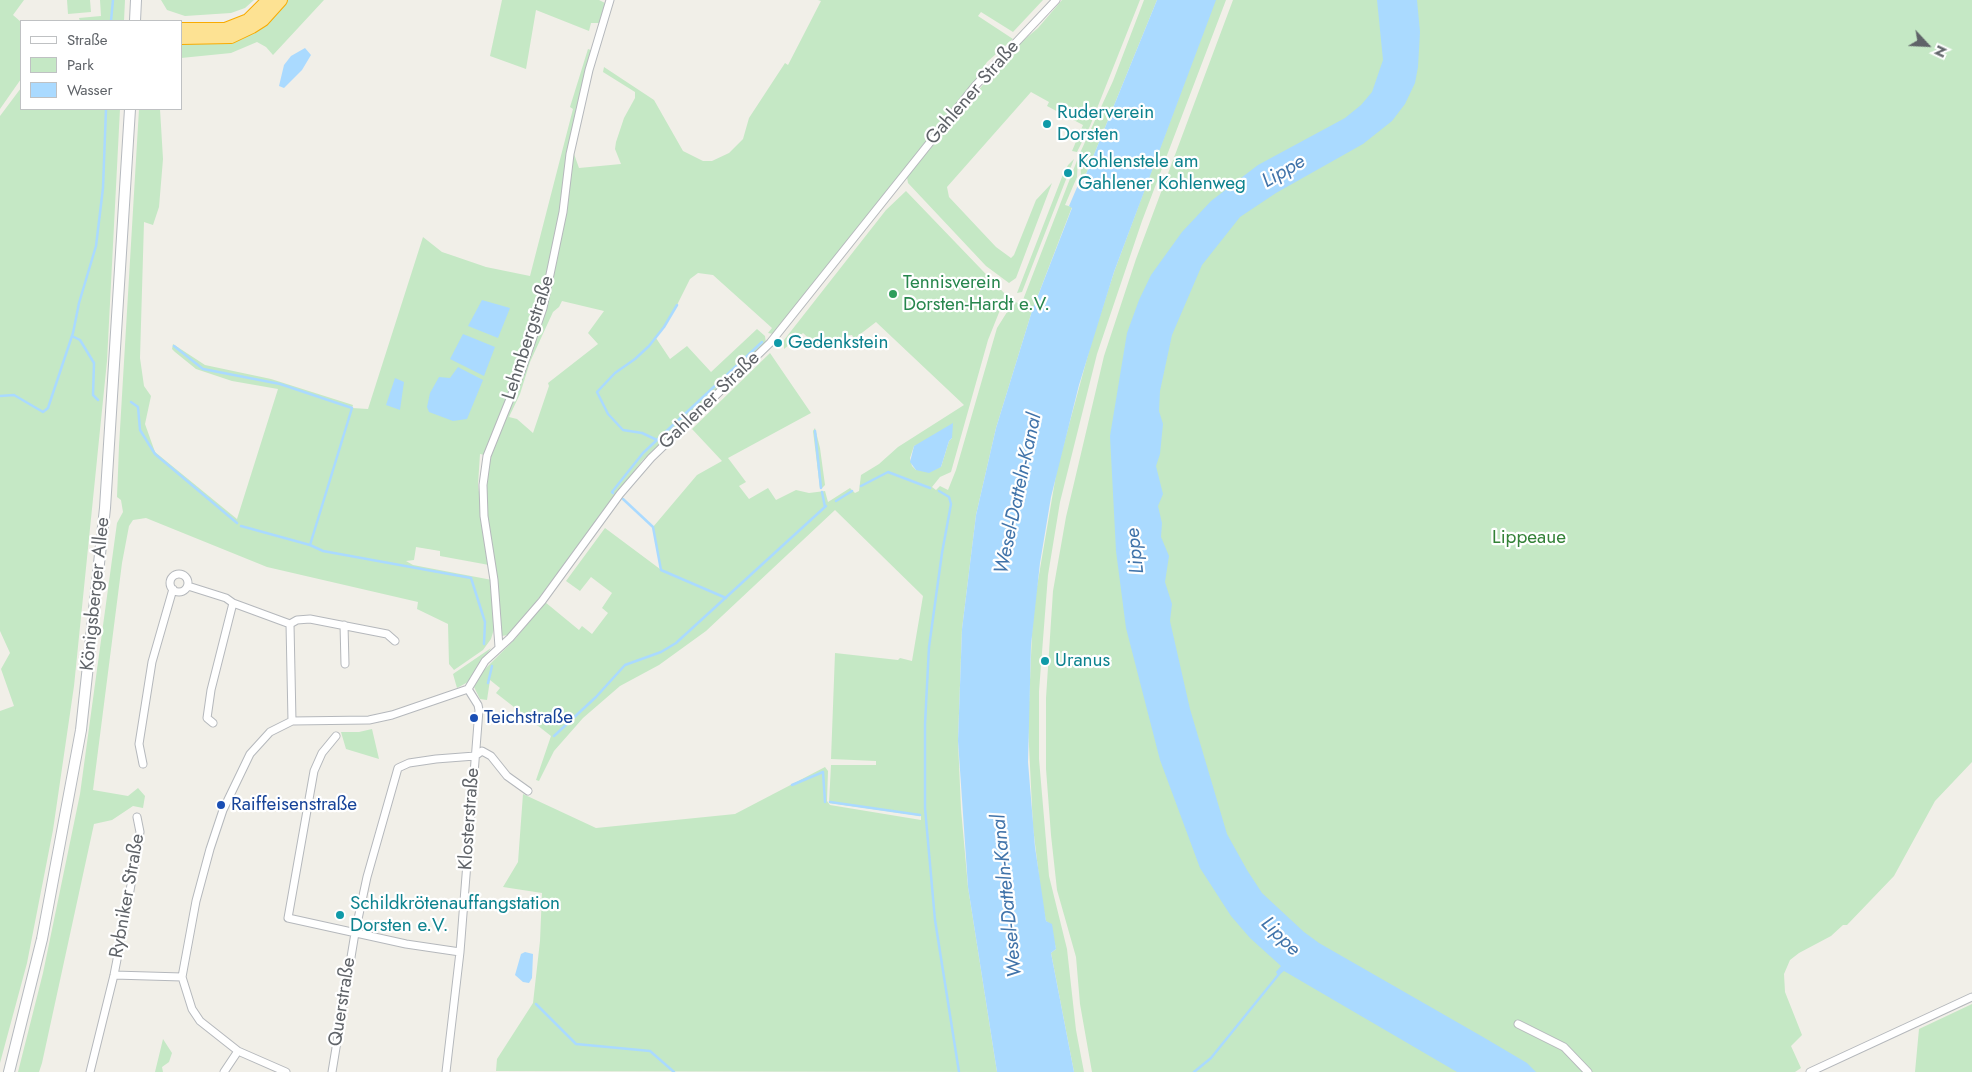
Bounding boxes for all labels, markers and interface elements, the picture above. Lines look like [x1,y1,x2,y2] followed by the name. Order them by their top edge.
[20,20,182,110] legend
[1902,20,1952,70] north arrow
[67,29,107,51] text: Straße
[921,36,1025,150] street label: Gahlener Straße
[1929,42,1952,61] text: N
[67,54,94,76] text: Park
[67,79,113,101] text: Wasser
[1057,102,1154,146] place label: Ruderverein Dorsten
[1041,118,1053,130] marker: Ruderverein Dorsten
[1258,150,1310,194] water label: Lippe
[1078,151,1246,195] place label: Kohlenstele am Gahlener Kohlenweg
[1062,167,1074,179] marker: Kohlenstele am Gahlener Kohlenweg
[903,272,1050,316] place label: Tennisverein Dorsten-Hardt e.V.
[498,273,560,403] street label: Lehmbergstraße
[887,288,899,300] marker: Tennisverein Dorsten-Hardt e.V.
[788,332,888,354] place label: Gedenkstein
[772,337,784,349] marker: Gedenkstein
[655,347,765,455] street label: Gahlener Straße
[990,411,1048,577] water label: Wesel-Datteln-Kanal
[77,516,115,672] street label: Königsberger Allee
[1122,527,1150,575] water label: Lippe
[1492,527,1566,549] park label: Lippeaue
[1055,650,1110,672] place label: Uranus
[1039,655,1051,667] marker: Uranus
[484,707,573,729] place label: Teichstraße
[468,712,480,724] marker: Teichstraße
[455,767,485,871] street label: Klosterstraße
[231,794,357,816] place label: Raiffeisenstraße
[215,799,227,811] marker: Raiffeisenstraße
[987,813,1029,979] water label: Wesel-Datteln-Kanal
[106,832,150,960] street label: Rybniker Straße
[350,893,560,937] place label: Schildkrötenauffangstation Dorsten e.V.
[334,909,346,921] marker: Schildkrötenauffangstation Dorsten e.V.
[1255,912,1305,962] water label: Lippe
[325,956,361,1048] street label: Querstraße

